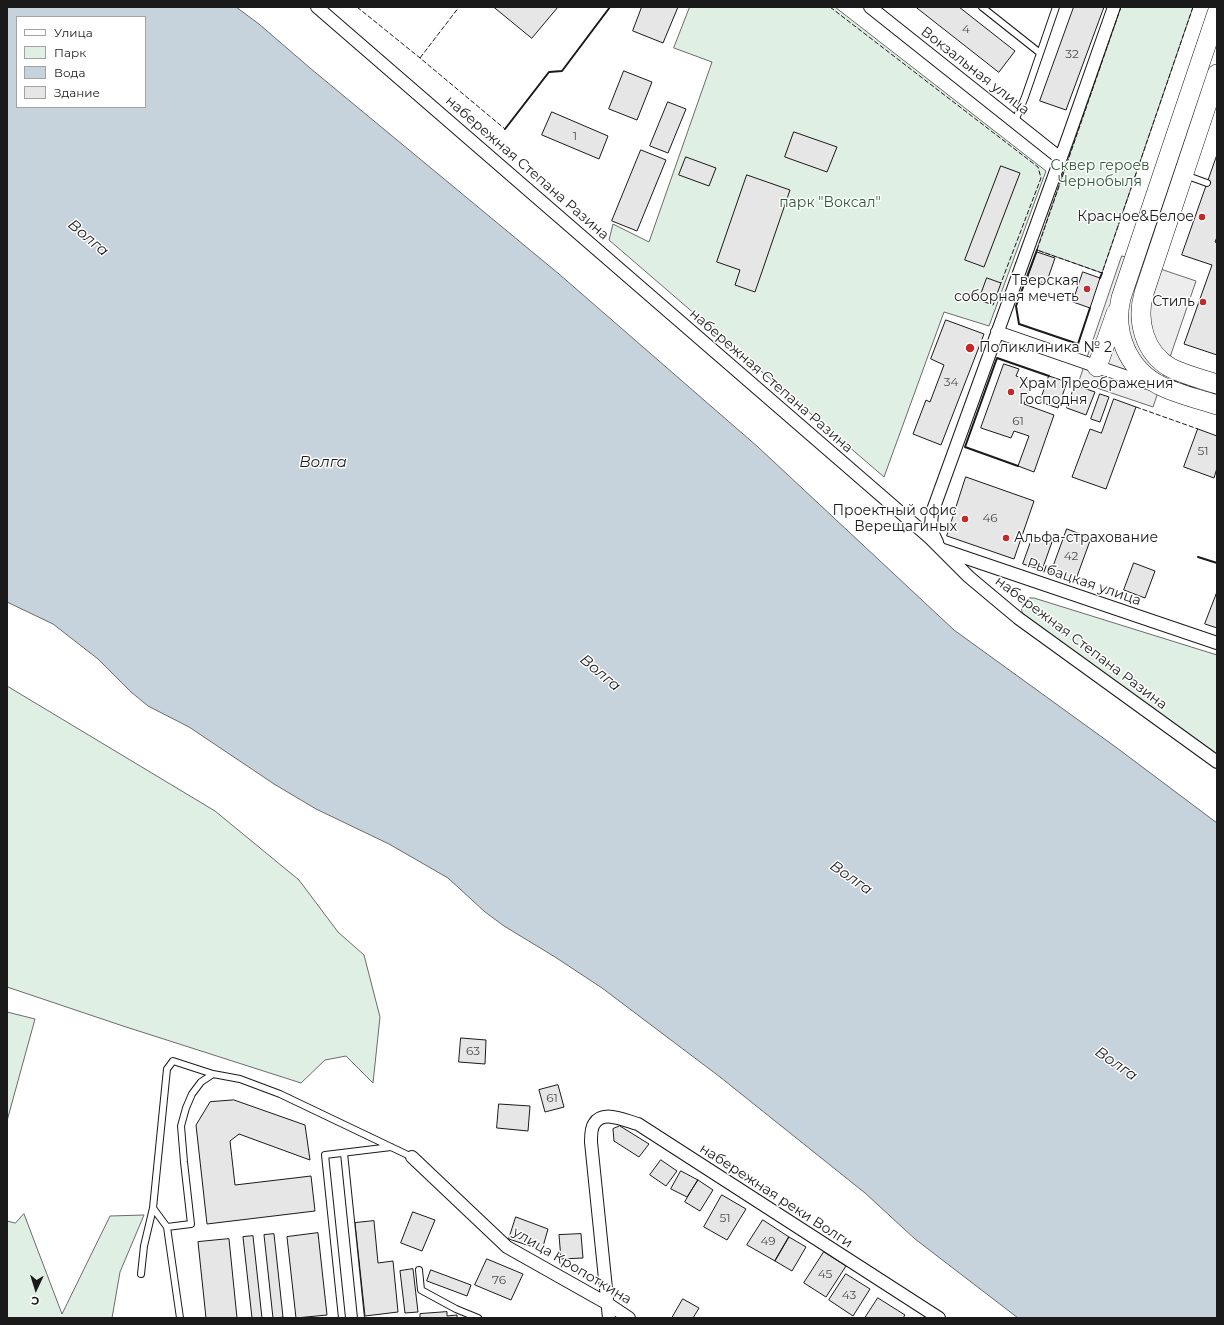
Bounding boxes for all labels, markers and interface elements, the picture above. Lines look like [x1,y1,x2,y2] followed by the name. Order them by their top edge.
[16,16,146,108] legend
[962,22,970,36] house number: 4
[917,23,1033,119] street label: Вокзальная улица
[54,25,93,40] text: Улица
[54,45,86,60] text: Парк
[1065,47,1079,61] house number: 32
[54,65,85,80] text: Вода
[54,85,100,100] text: Здание
[442,92,612,244] street label: набережная Степана Разина
[573,129,577,143] house number: 1
[1050,158,1150,190] park label: Сквер героев Чернобыля
[779,195,881,211] park label: парк "Воксал"
[1077,209,1194,225] place label: Красное&Белое
[1197,212,1207,222] marker: Красное&Белое
[64,216,112,260] water label: Волга
[954,273,1079,306] place label: Тверская соборная мечеть
[1082,284,1092,294] marker: Тверская соборная мечеть
[1152,294,1195,310] place label: Стиль
[1198,297,1208,307] marker: Стиль
[686,305,856,457] street label: набережная Степана Разина
[979,340,1112,356] place label: Поликлиника № 2
[964,342,976,354] marker: Поликлиника № 2
[944,375,958,389] house number: 34
[1019,376,1174,408] place label: Храм Преображения Господня
[1006,387,1016,397] marker: Храм Преображения Господня
[1012,414,1024,428] house number: 61
[1197,444,1209,458] house number: 51
[299,454,347,472] water label: Волга
[833,503,957,536] place label: Проектный офис Верещагиных
[982,511,998,525] house number: 46
[960,514,970,524] marker: Проектный офис Верещагиных
[1014,530,1158,546] place label: Альфа-страхование
[1001,533,1011,543] marker: Альфа-страхование
[1064,549,1078,563] house number: 42
[1025,555,1143,609] street label: Рыбацкая улица
[992,573,1170,713] street label: набережная Степана Разина
[576,651,624,695] water label: Волга
[826,857,876,899] water label: Волга
[1091,1043,1141,1085] water label: Волга
[466,1044,480,1058] house number: 63
[546,1091,558,1105] house number: 61
[696,1140,856,1252] street label: набережная реки Волги
[719,1211,731,1225] house number: 51
[510,1224,634,1308] street label: улица Кропоткина
[760,1234,776,1248] house number: 49
[818,1267,832,1281] house number: 45
[16,1269,56,1309] north arrow
[492,1273,506,1287] house number: 76
[842,1288,856,1302] house number: 43
[31,1294,40,1308] text: С

